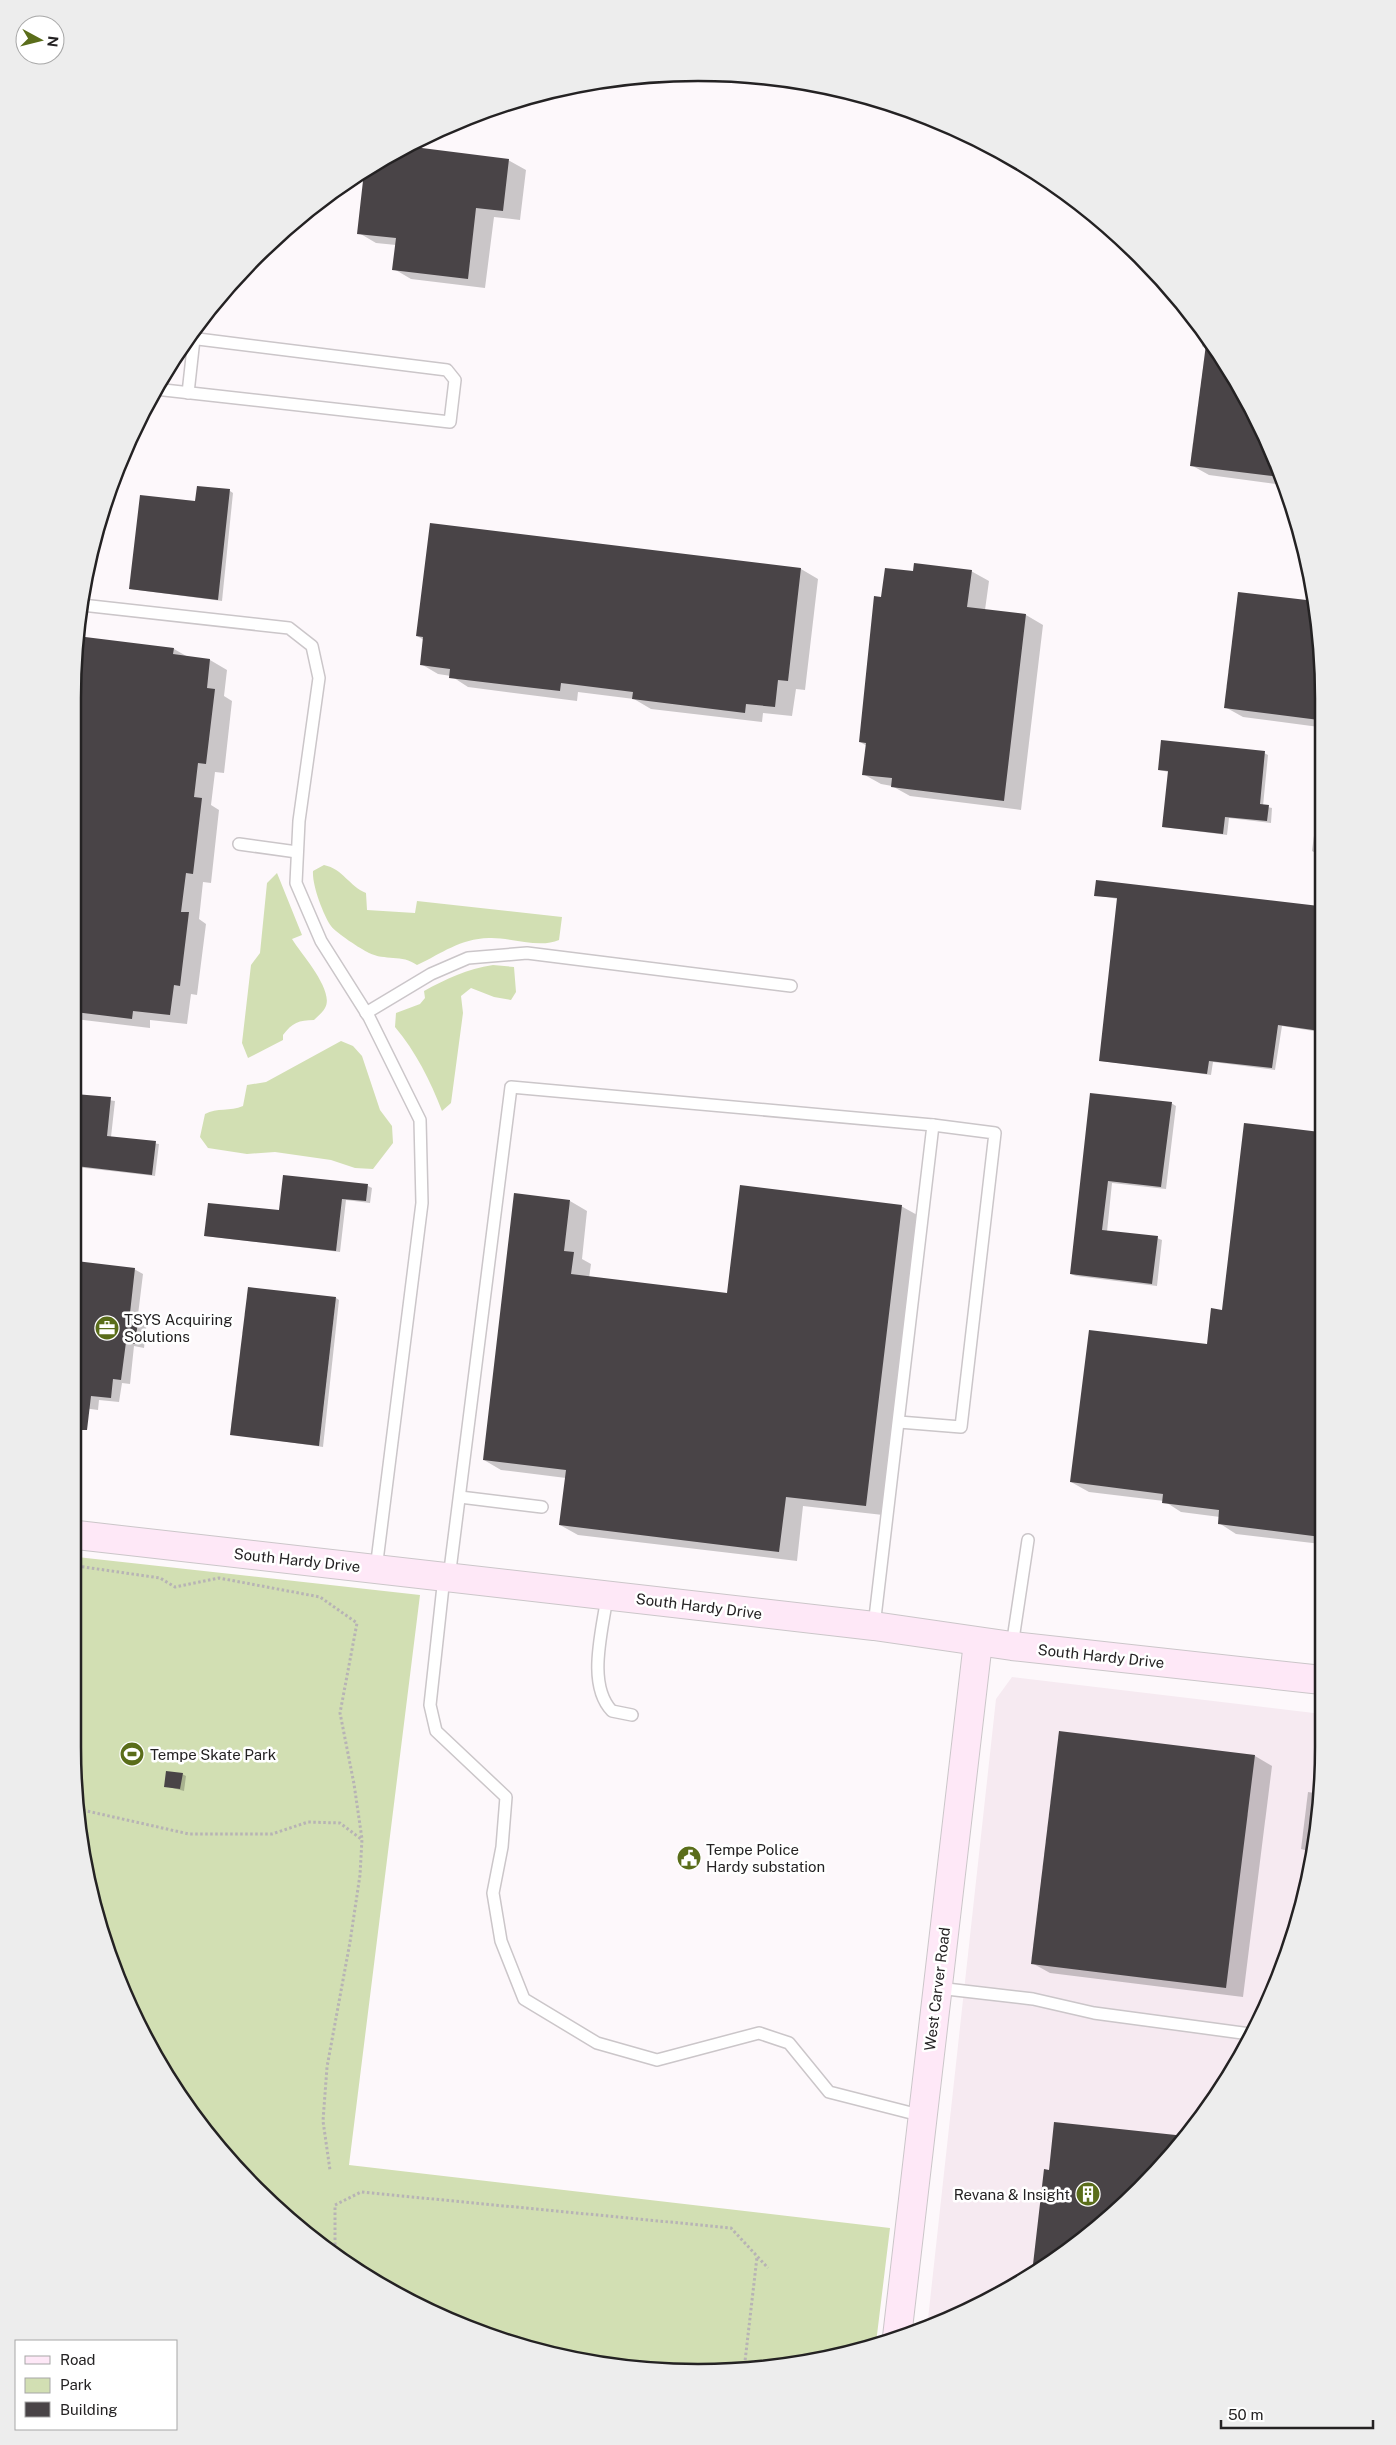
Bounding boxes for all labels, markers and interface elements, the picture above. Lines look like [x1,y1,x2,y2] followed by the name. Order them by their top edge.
[15,15,65,65] north arrow
[44,35,62,48] text: N
[124,1311,233,1345] place label: TSYS Acquiring Solutions
[94,1315,120,1341] office icon: TSYS Acquiring Solutions
[233,1545,361,1575] street label: South Hardy Drive
[635,1590,763,1622] street label: South Hardy Drive
[1037,1641,1165,1671] street label: South Hardy Drive
[119,1741,145,1767] sports icon: Tempe Skate Park
[150,1746,276,1763] place label: Tempe Skate Park
[706,1841,825,1875] place label: Tempe Police Hardy substation
[676,1845,702,1871] public building icon: Tempe Police Hardy substation
[921,1926,953,2052] street label: West Carver Road
[1075,2181,1101,2207] building icon: Revana & Insight
[954,2186,1070,2203] place label: Revana & Insight
[15,2340,178,2430] legend
[60,2351,96,2368] text: Road
[60,2376,92,2393] text: Park
[1221,2398,1374,2430] scale bar
[60,2401,118,2418] text: Building
[1228,2406,1263,2423] text: 50 m

